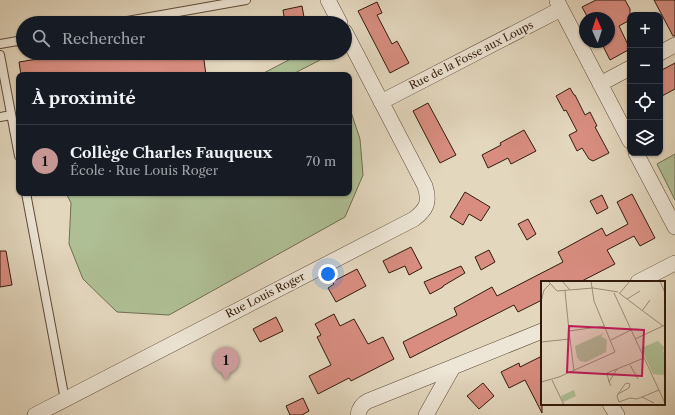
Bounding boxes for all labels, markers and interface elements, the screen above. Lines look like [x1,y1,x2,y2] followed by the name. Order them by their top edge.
[579,12,615,48] north arrow
[627,12,663,156] map controls
[627,12,663,48] button: +
[16,16,352,60] search box
[406,17,536,93] street label: Rue de la Fosse aux Loups
[30,27,52,49] icon: search
[62,29,145,48] text: Rechercher
[627,48,663,84] button: −
[627,84,663,120] button: locate
[32,88,136,108] text: À proximité
[627,120,663,156] button: layers
[70,143,272,162] text: Collège Charles Fauqueux
[42,153,48,169] text: 1
[306,153,336,169] text: 70 m
[70,162,218,178] text: École · Rue Louis Roger
[318,264,338,284] your location
[223,269,307,321] street label: Rue Louis Roger
[541,281,665,405] inset map
[213,347,239,380] pin: 1

